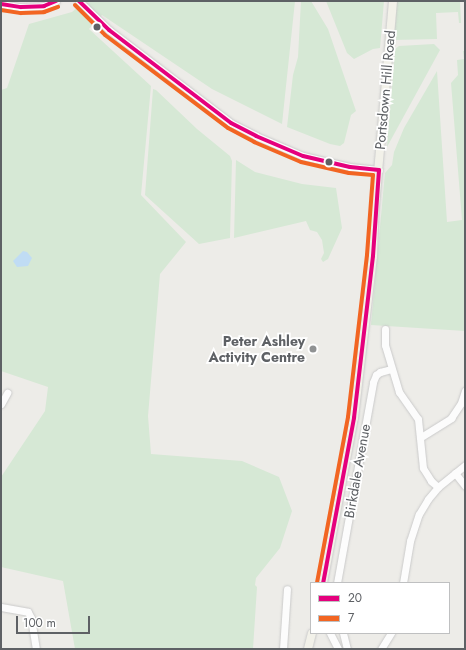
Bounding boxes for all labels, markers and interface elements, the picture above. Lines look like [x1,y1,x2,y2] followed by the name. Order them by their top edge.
[92,22,102,32] unlabelled marker
[371,30,399,150] street label: Portsdown Hill Road
[324,157,334,167] unlabelled marker
[208,333,305,366] place label: Peter Ashley Activity Centre
[308,344,318,354] marker: Peter Ashley Activity Centre
[340,423,374,519] street label: Birkdale Avenue
[310,582,450,634] legend
[348,589,362,607] text: 20
[18,608,92,634] scale bar
[348,609,354,627] text: 7
[23,614,56,632] text: 100 m

